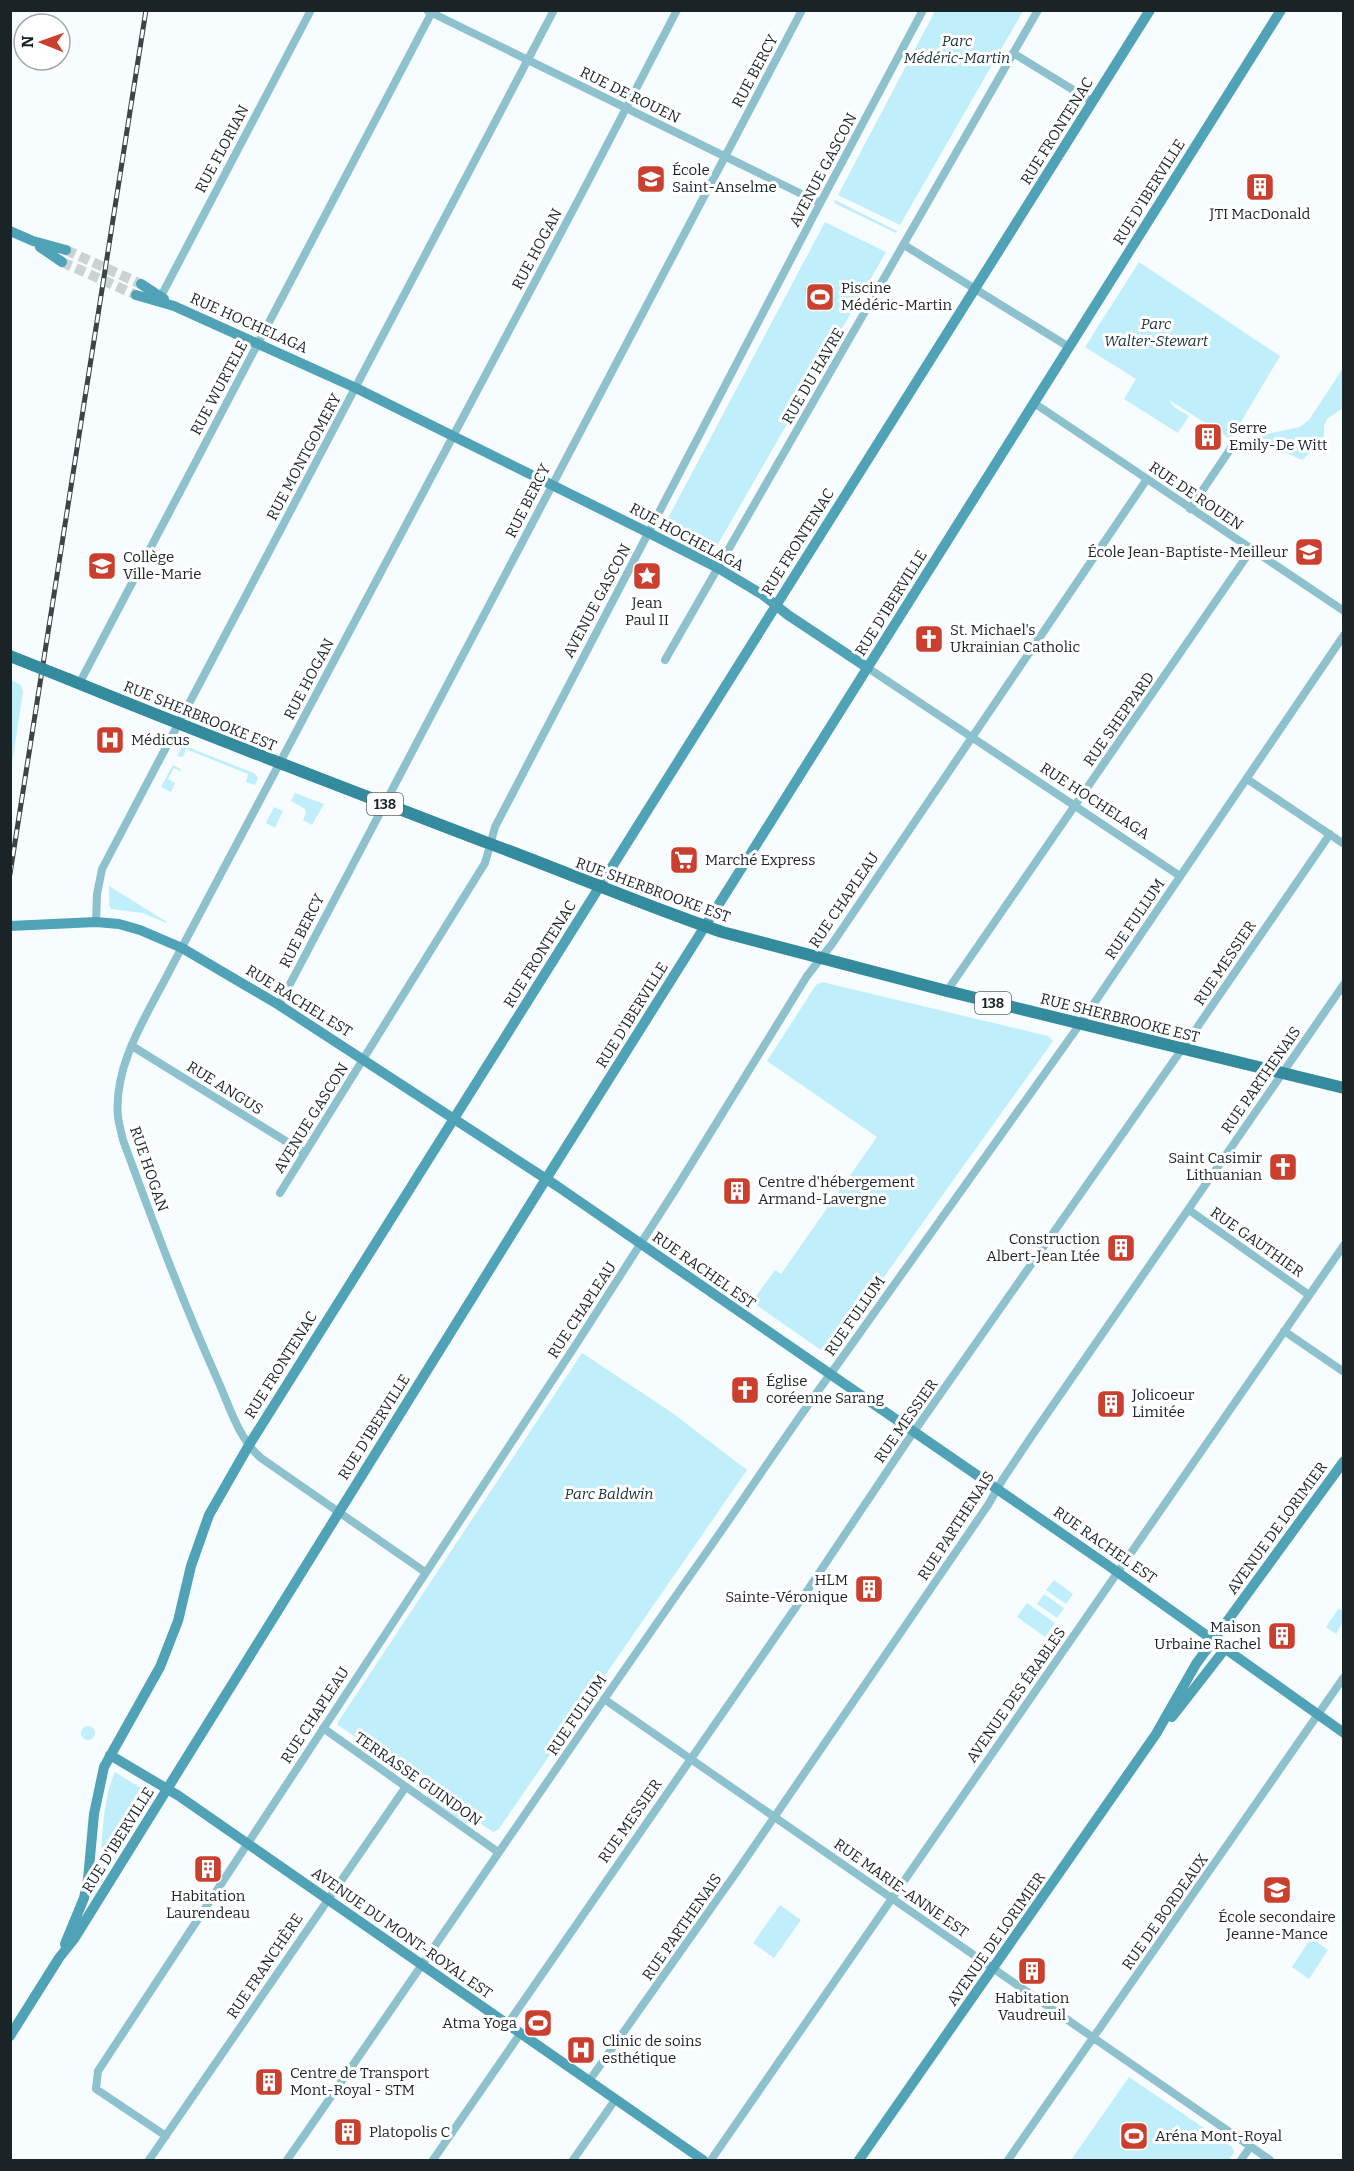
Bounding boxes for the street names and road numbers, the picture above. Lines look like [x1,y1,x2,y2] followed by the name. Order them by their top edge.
[728,31,782,111] street label: RUE BERCY
[577,63,683,127] street label: RUE DE ROUEN
[1017,74,1097,188] street label: RUE FRONTENAC
[191,102,253,196] street label: RUE FLORIAN
[785,110,861,230] street label: AVENUE GASCON
[1109,136,1189,248] street label: RUE D'IBERVILLE
[508,205,566,293] street label: RUE HOGAN
[187,289,311,357] street label: RUE HOCHELAGA
[778,325,848,427] street label: RUE DU HAVRE
[187,338,251,438] street label: RUE WURTELE
[263,390,345,523] street label: RUE MONTGOMERY
[1146,458,1246,534] street label: RUE DE ROUEN
[502,461,554,541] street label: RUE BERCY
[758,485,838,599] street label: RUE FRONTENAC
[627,499,748,575] street label: RUE HOCHELAGA
[559,541,635,661] street label: AVENUE GASCON
[851,547,931,659] street label: RUE D'IBERVILLE
[280,635,338,723] street label: RUE HOGAN
[1080,669,1158,769] street label: RUE SHEPPARD
[121,677,279,755] street label: RUE SHERBROOKE EST
[1037,759,1153,843] street label: RUE HOCHELAGA
[367,793,403,815] road number: 138
[805,849,883,951] street label: RUE CHAPLEAU
[573,854,733,926] street label: RUE SHERBROOKE EST
[1102,875,1168,963] street label: RUE FULLUM
[276,891,328,971] street label: RUE BERCY
[500,897,580,1011] street label: RUE FRONTENAC
[1190,917,1260,1009] street label: RUE MESSIER
[592,959,672,1071] street label: RUE D'IBERVILLE
[243,961,356,1041] street label: RUE RACHEL EST
[1039,990,1202,1047] street label: RUE SHERBROOKE EST
[975,992,1011,1014] road number: 138
[1217,1023,1305,1137] street label: RUE PARTHENAIS
[184,1057,266,1119] street label: RUE ANGUS
[270,1060,352,1176] street label: AVENUE GASCON
[126,1124,172,1214] street label: RUE HOGAN
[1207,1203,1307,1281] street label: RUE GAUTHIER
[649,1228,759,1312] street label: RUE RACHEL EST
[544,1258,620,1362] street label: RUE CHAPLEAU
[821,1273,889,1359] street label: RUE FULLUM
[241,1308,321,1422] street label: RUE FRONTENAC
[334,1371,414,1483] street label: RUE D'IBERVILLE
[871,1376,942,1466] street label: RUE MESSIER
[1223,1458,1331,1598] street label: AVENUE DE LORIMIER
[914,1468,998,1584] street label: RUE PARTHENAIS
[1050,1503,1160,1587] street label: RUE RACHEL EST
[962,1624,1070,1766] street label: AVENUE DES ÉRABLES
[277,1663,353,1767] street label: RUE CHAPLEAU
[544,1671,610,1759] street label: RUE FULLUM
[351,1728,485,1830] street label: TERRASSE GUINDON
[595,1776,666,1866] street label: RUE MESSIER
[78,1784,158,1896] street label: RUE D'IBERVILLE
[830,1835,972,1941] street label: RUE MARIE-ANNE EST
[1118,1850,1212,1973] street label: RUE DE BORDEAUX
[308,1864,496,2003] street label: AVENUE DU MONT-ROYAL EST
[943,1869,1049,2009] street label: AVENUE DE LORIMIER
[638,1870,726,1984] street label: RUE PARTHENAIS
[223,1910,307,2022] street label: RUE FRANCHÈRE

